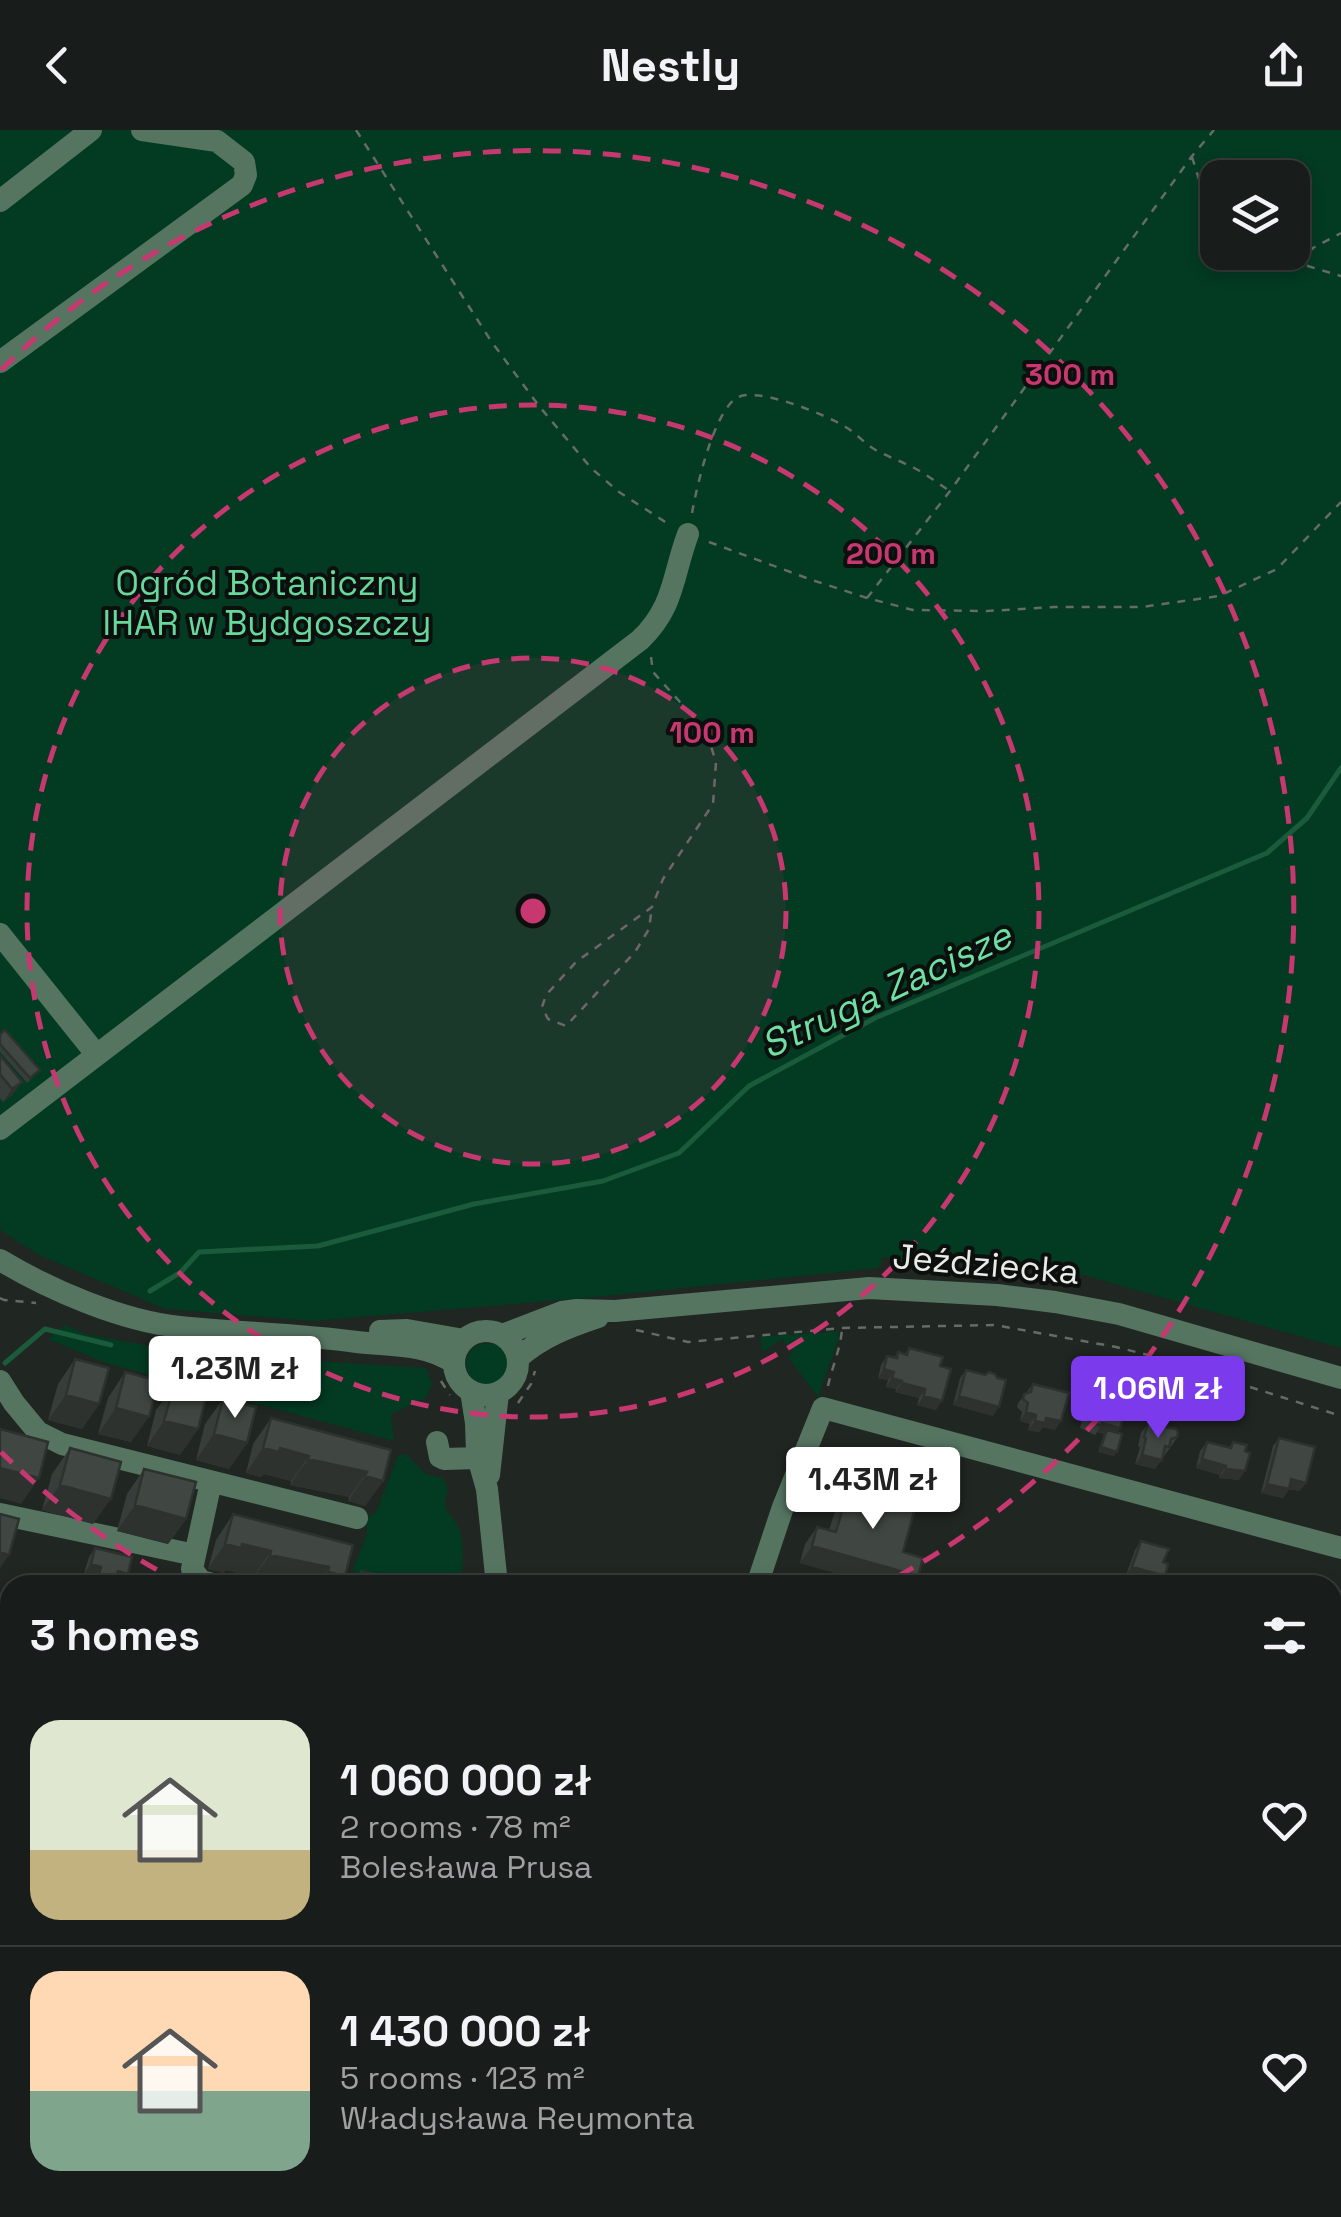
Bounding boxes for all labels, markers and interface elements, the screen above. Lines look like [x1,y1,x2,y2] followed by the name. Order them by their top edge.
[601,37,740,94] text: Nestly
[30,38,85,93] icon: back
[1256,38,1311,93] icon: share
[1200,160,1310,270] map controls
[1200,160,1310,270] button: layers
[1025,355,1115,394] text: 300 m
[846,534,936,573] text: 200 m
[103,561,431,645] park label: Ogród Botaniczny IHAR w Bydgoszczy
[669,713,755,752] text: 100 m
[515,893,551,929] centre of rings
[753,910,1020,1069] water label: Struga Zacisze
[891,1234,1081,1294] street label: Jeździecka
[132,1336,338,1421] pin: 1.23M zł
[171,1348,299,1388] text: 1.23M zł
[1055,1356,1261,1441] pin: 1.06M zł
[1093,1368,1223,1408] text: 1.06M zł
[770,1447,976,1532] pin: 1.43M zł
[808,1459,938,1499] text: 1.43M zł
[1257,1608,1312,1663] icon: filters
[30,1609,200,1662] text: 3 homes
[340,1754,592,1807] text: 1 060 000 zł
[110,1760,230,1880] icon: home
[1257,1793,1312,1848] icon: heart
[340,1807,571,1847] text: 2 rooms · 78 m²
[340,1847,592,1887] text: Bolesława Prusa
[340,2005,591,2058] text: 1 430 000 zł
[110,2011,230,2131] icon: home
[1257,2044,1312,2099] icon: heart
[340,2058,585,2098] text: 5 rooms · 123 m²
[340,2098,695,2138] text: Władysława Reymonta

